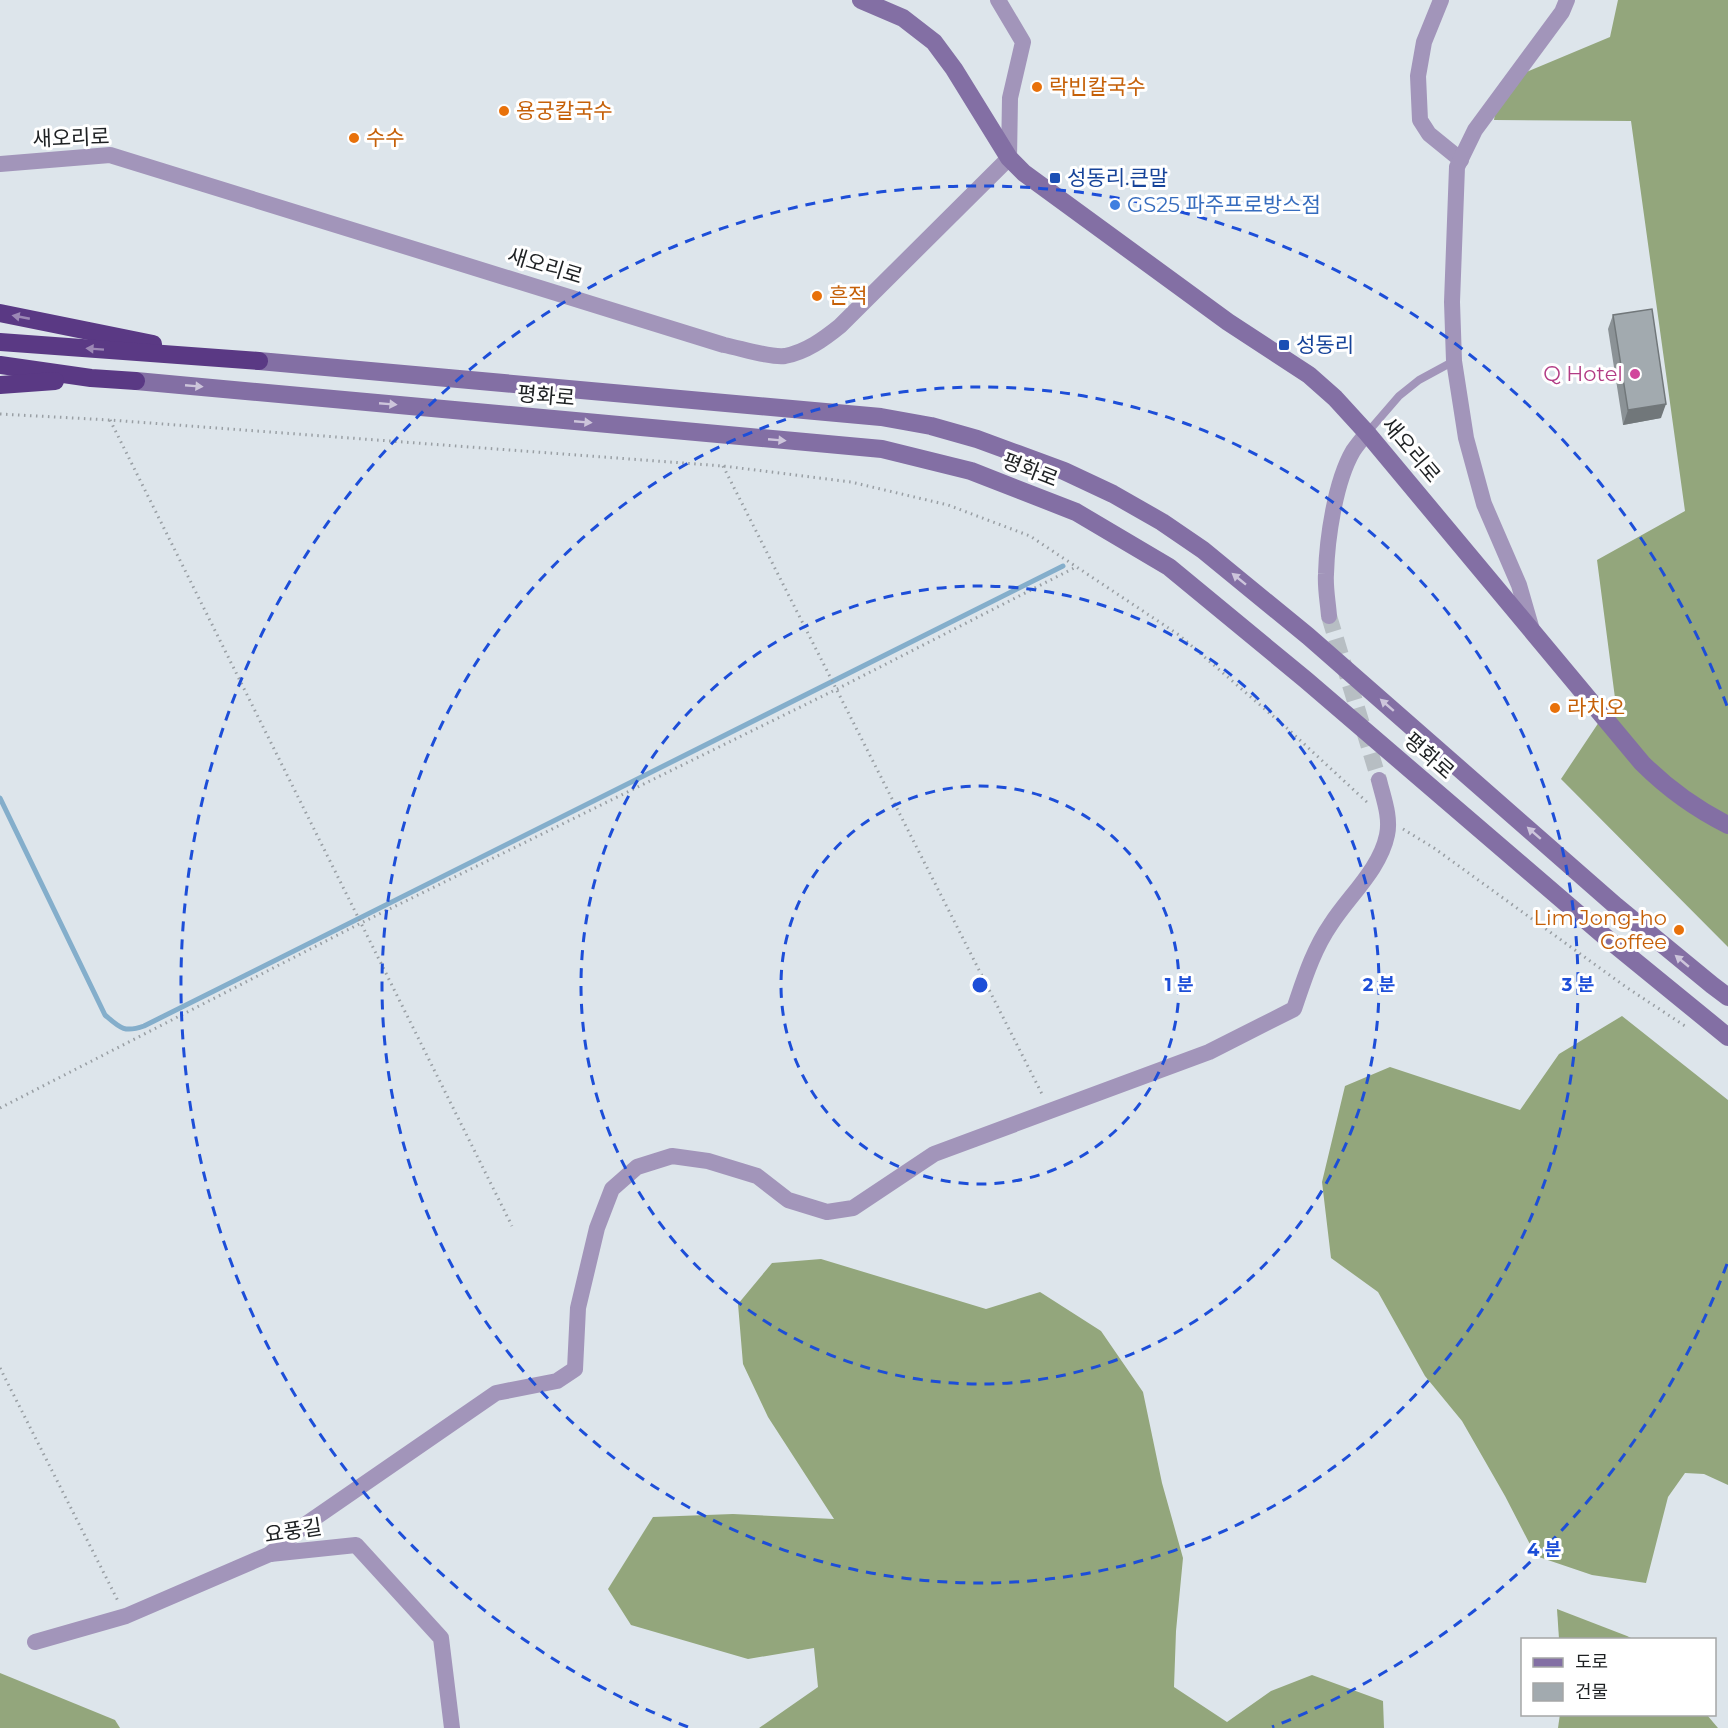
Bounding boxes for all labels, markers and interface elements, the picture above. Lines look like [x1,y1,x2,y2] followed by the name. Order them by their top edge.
[1049,74,1146,99] place label: 락빈칼국수
[1030,80,1044,94] marker: 락빈칼국수
[516,98,613,123] place label: 용궁칼국수
[497,104,511,118] marker: 용궁칼국수
[32,124,110,151] street label: 새오리로
[366,125,405,150] place label: 수수
[347,131,361,145] marker: 수수
[1067,165,1168,190] place label: 성동리.큰말
[1048,171,1062,185] marker: 성동리.큰말
[1127,192,1321,217] place label: GS25 파주프로방스점
[1108,198,1122,212] marker: GS25 파주프로방스점
[505,242,586,289] street label: 새오리로
[829,283,868,308] place label: 흔적
[810,289,824,303] marker: 흔적
[11,312,30,321] one-way arrow
[1296,332,1354,357] place label: 성동리
[1277,338,1291,352] marker: 성동리
[86,344,105,354] one-way arrow
[1543,361,1623,386] place label: Q Hotel
[1628,367,1642,381] marker: Q Hotel
[185,381,204,391] one-way arrow
[516,381,576,410] street label: 평화로
[379,399,398,409] one-way arrow
[1377,412,1446,487] street label: 새오리로
[573,417,592,427] one-way arrow
[767,435,786,445] one-way arrow
[999,447,1062,492] street label: 평화로
[1231,574,1246,586] one-way arrow
[1567,695,1625,720] place label: 라치오
[1380,698,1395,712] one-way arrow
[1548,701,1562,715] marker: 라치오
[1399,727,1459,784] street label: 평화로
[1526,827,1542,840] one-way arrow
[1534,905,1667,954] place label: Lim Jong-ho Coffee
[1672,923,1686,937] marker: Lim Jong-ho Coffee
[1674,954,1690,967] one-way arrow
[1165,974,1194,996] text: 1 분
[1363,974,1396,996] text: 2 분
[1561,974,1595,996] text: 3 분
[970,975,990,995] centre of rings
[262,1514,324,1547] street label: 요풍길
[1527,1539,1561,1561] text: 4 분
[1521,1638,1716,1716] legend
[1575,1651,1608,1673] text: 도로
[1575,1681,1608,1703] text: 건물

